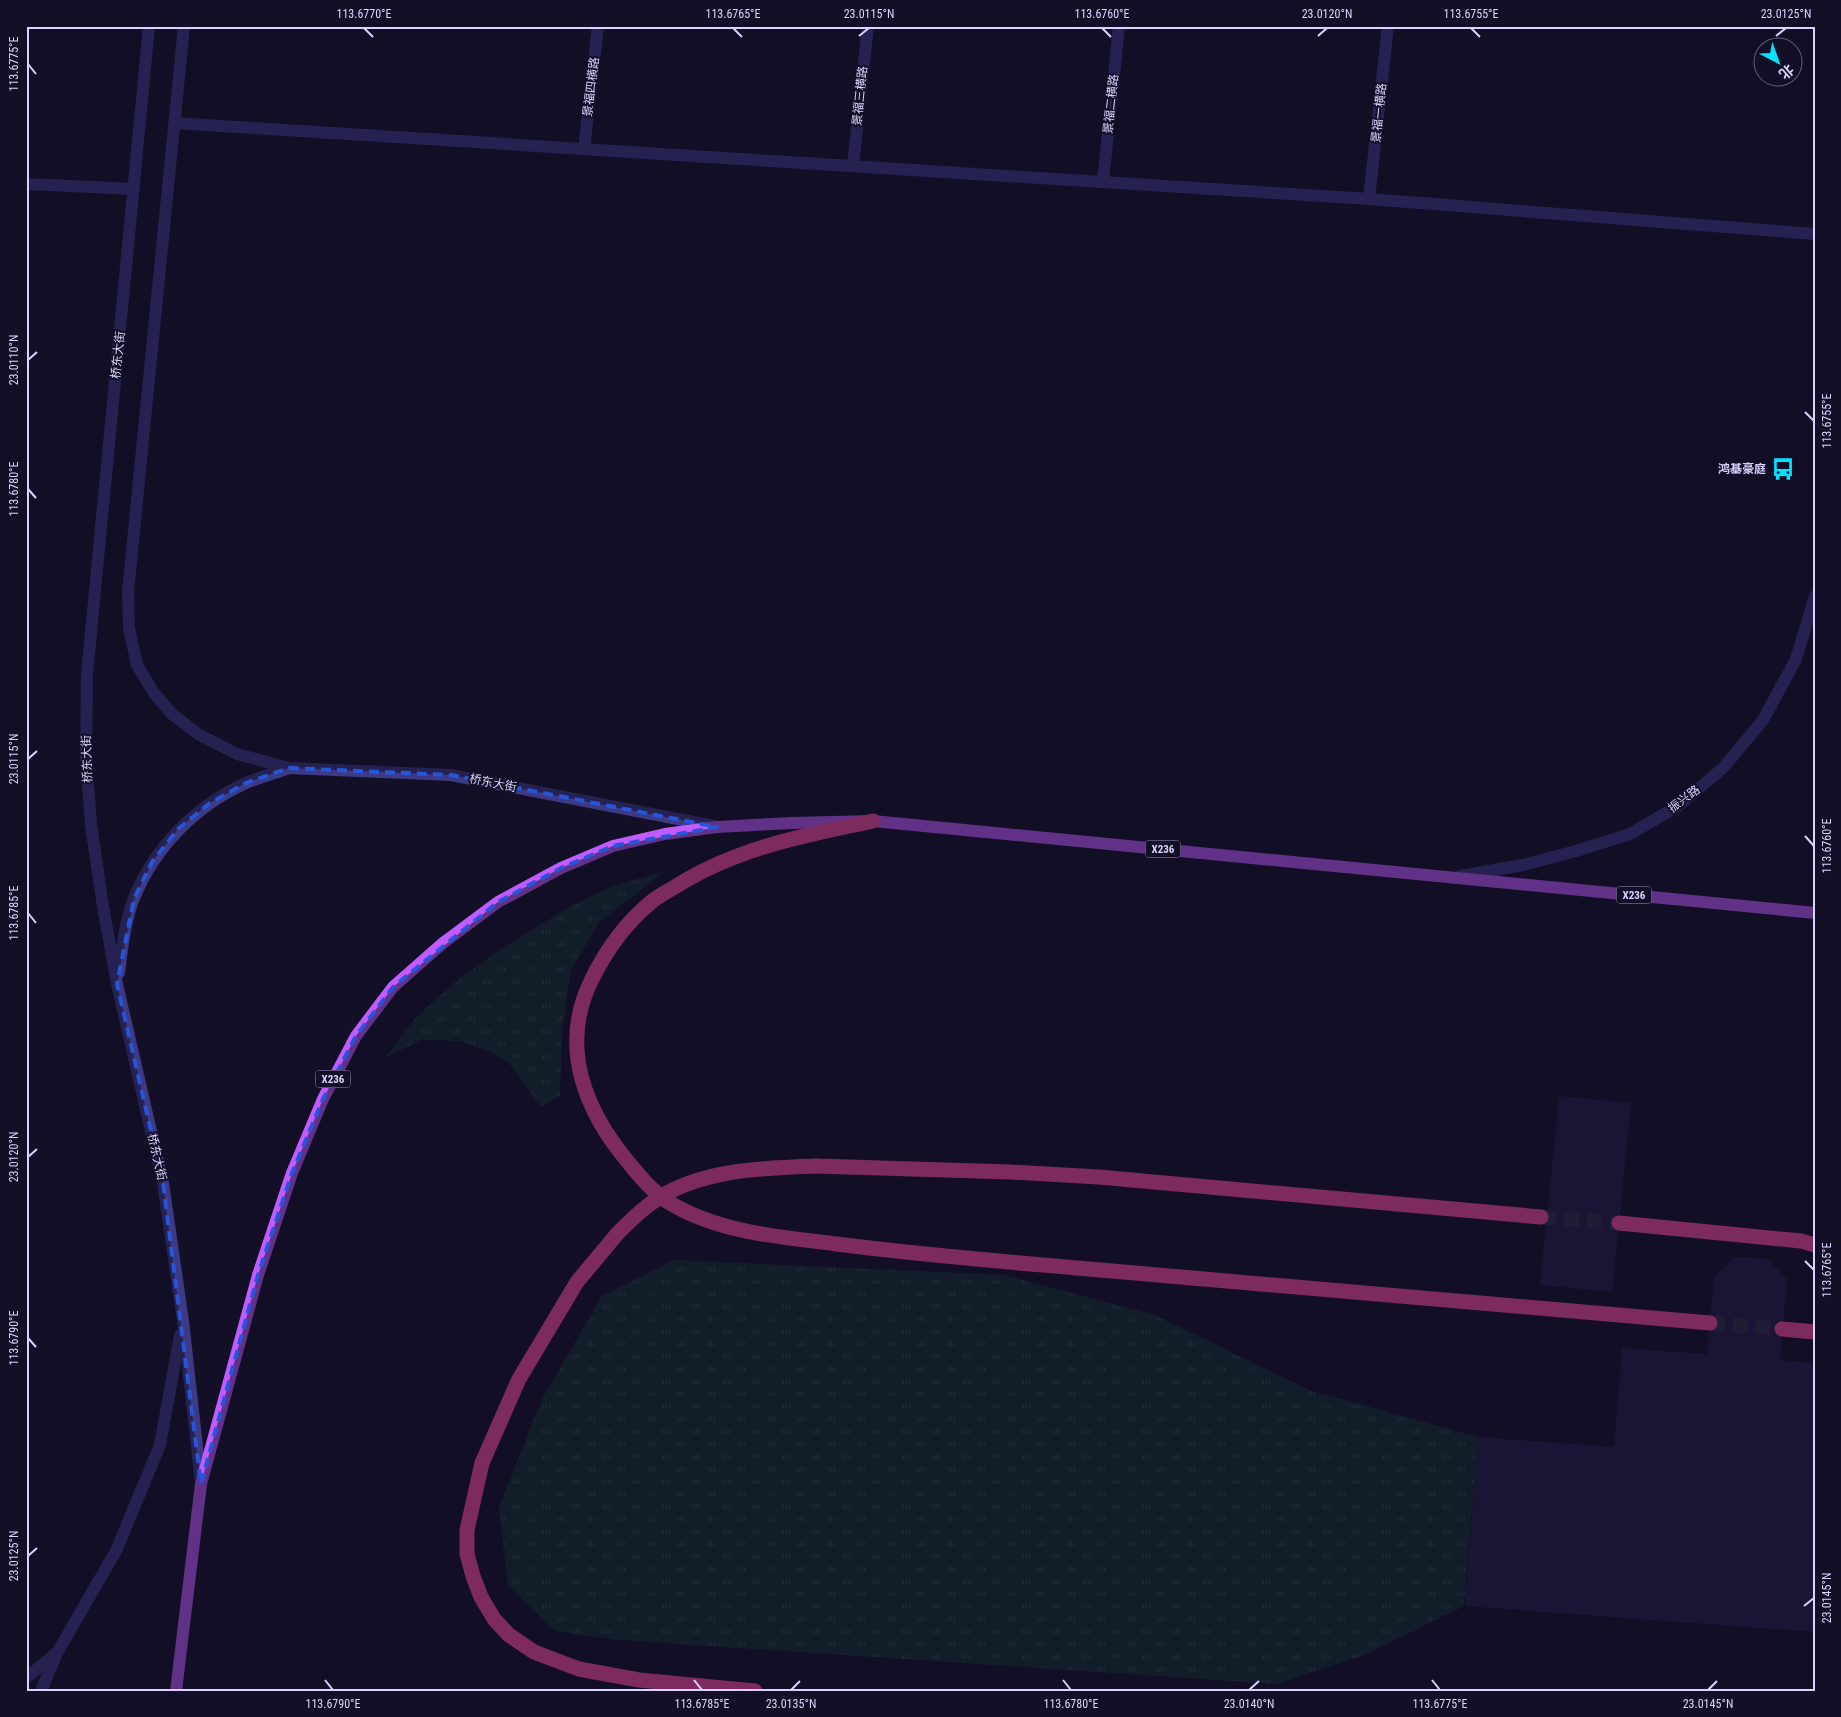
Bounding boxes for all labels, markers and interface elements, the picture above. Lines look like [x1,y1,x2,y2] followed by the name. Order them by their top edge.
[336,7,392,21] text: 113.6770°E
[705,7,761,21] text: 113.6765°E
[844,7,894,21] text: 23.0115°N
[1074,7,1130,21] text: 113.6760°E
[1302,7,1352,21] text: 23.0120°N
[1443,7,1499,21] text: 113.6755°E
[1761,7,1811,21] text: 23.0125°N
[7,36,21,92] text: 113.6775°E
[1754,38,1804,88] north arrow
[580,56,602,118] street label: 景福四横路
[1776,61,1797,82] text: 北
[850,65,870,127] street label: 景福三横路
[1101,73,1121,135] street label: 景福二横路
[1369,82,1389,144] street label: 景福一横路
[109,330,127,380] street label: 桥东大街
[7,335,21,385] text: 23.0110°N
[1820,393,1834,449] text: 113.6755°E
[1770,456,1796,482] bus stop icon: 鸿基豪庭
[7,461,21,517] text: 113.6780°E
[1718,462,1766,476] place label: 鸿基豪庭
[7,734,21,784] text: 23.0115°N
[79,735,95,783] street label: 桥东大街
[468,772,518,794] street label: 桥东大街
[1665,783,1703,815] street label: 振兴路
[1820,818,1834,874] text: 113.6760°E
[1146,841,1180,858] road number: X236
[7,885,21,941] text: 113.6785°E
[1616,886,1652,904] road number: X236
[316,1070,350,1088] road number: X236
[7,1132,21,1182] text: 23.0120°N
[145,1132,169,1182] street label: 桥东大街
[1820,1242,1834,1298] text: 113.6765°E
[7,1310,21,1366] text: 113.6790°E
[7,1531,21,1581] text: 23.0125°N
[1820,1573,1834,1623] text: 23.0145°N
[305,1697,361,1711] text: 113.6790°E
[674,1697,730,1711] text: 113.6785°E
[766,1697,816,1711] text: 23.0135°N
[1043,1697,1099,1711] text: 113.6780°E
[1224,1697,1274,1711] text: 23.0140°N
[1412,1697,1468,1711] text: 113.6775°E
[1683,1697,1733,1711] text: 23.0145°N

